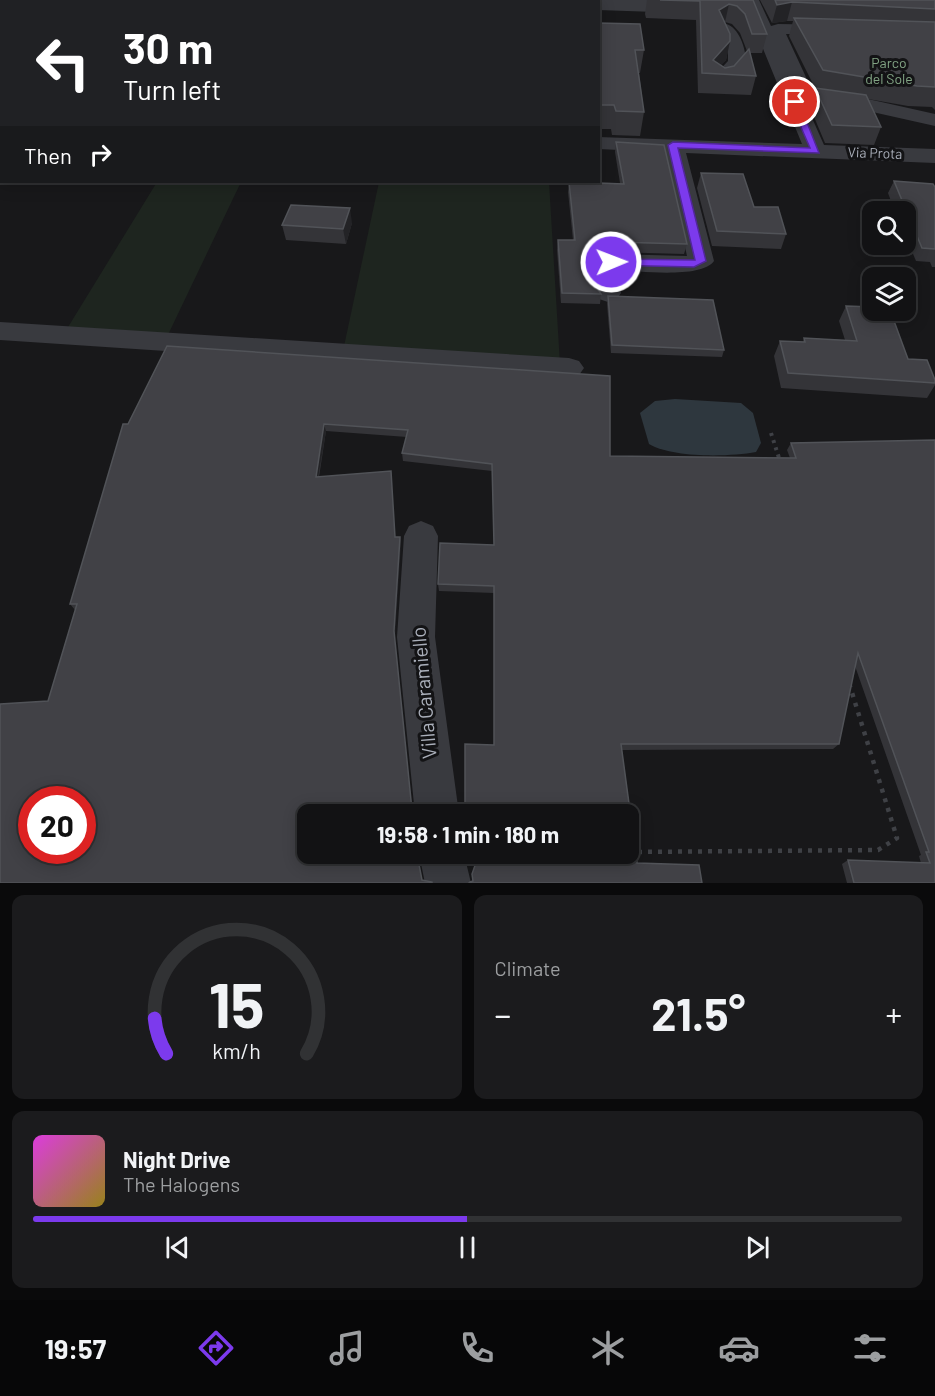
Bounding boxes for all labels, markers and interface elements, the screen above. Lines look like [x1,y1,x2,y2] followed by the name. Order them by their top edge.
[123,22,213,72] text: 30 m
[24,24,102,102] icon: left
[865,54,913,87] park label: Parco del Sole
[123,73,221,105] text: Turn left
[769,76,820,127] pin
[778,85,811,118] icon: arrive
[84,138,117,171] icon: right
[24,142,72,168] text: Then
[847,143,903,162] street label: Via Prota
[862,201,916,321] map controls
[862,201,916,255] button: search
[579,230,643,294] position arrow
[862,267,916,321] button: layers
[405,626,441,760] street label: Villa Caramiello
[18,786,96,864] speed limit sign: 20
[377,821,559,847] text: 19:58 · 1 min · 180 m
[495,956,561,980] text: Climate
[209,966,265,1040] text: 15
[651,986,745,1040] text: 21.5°
[495,994,511,1034] text: −
[886,994,902,1034] text: +
[212,1038,261,1063] text: km/h
[123,1146,231,1172] text: Night Drive
[123,1172,240,1196] text: The Halogens
[161,1231,194,1264] icon: previous
[451,1231,484,1264] icon: pause
[741,1231,774,1264] icon: next
[195,1327,237,1369] icon: directions
[326,1327,368,1369] icon: music
[456,1327,498,1369] icon: phone
[587,1327,629,1369] icon: climate
[718,1327,760,1369] icon: car
[849,1327,891,1369] icon: filters
[44,1332,106,1364] text: 19:57

